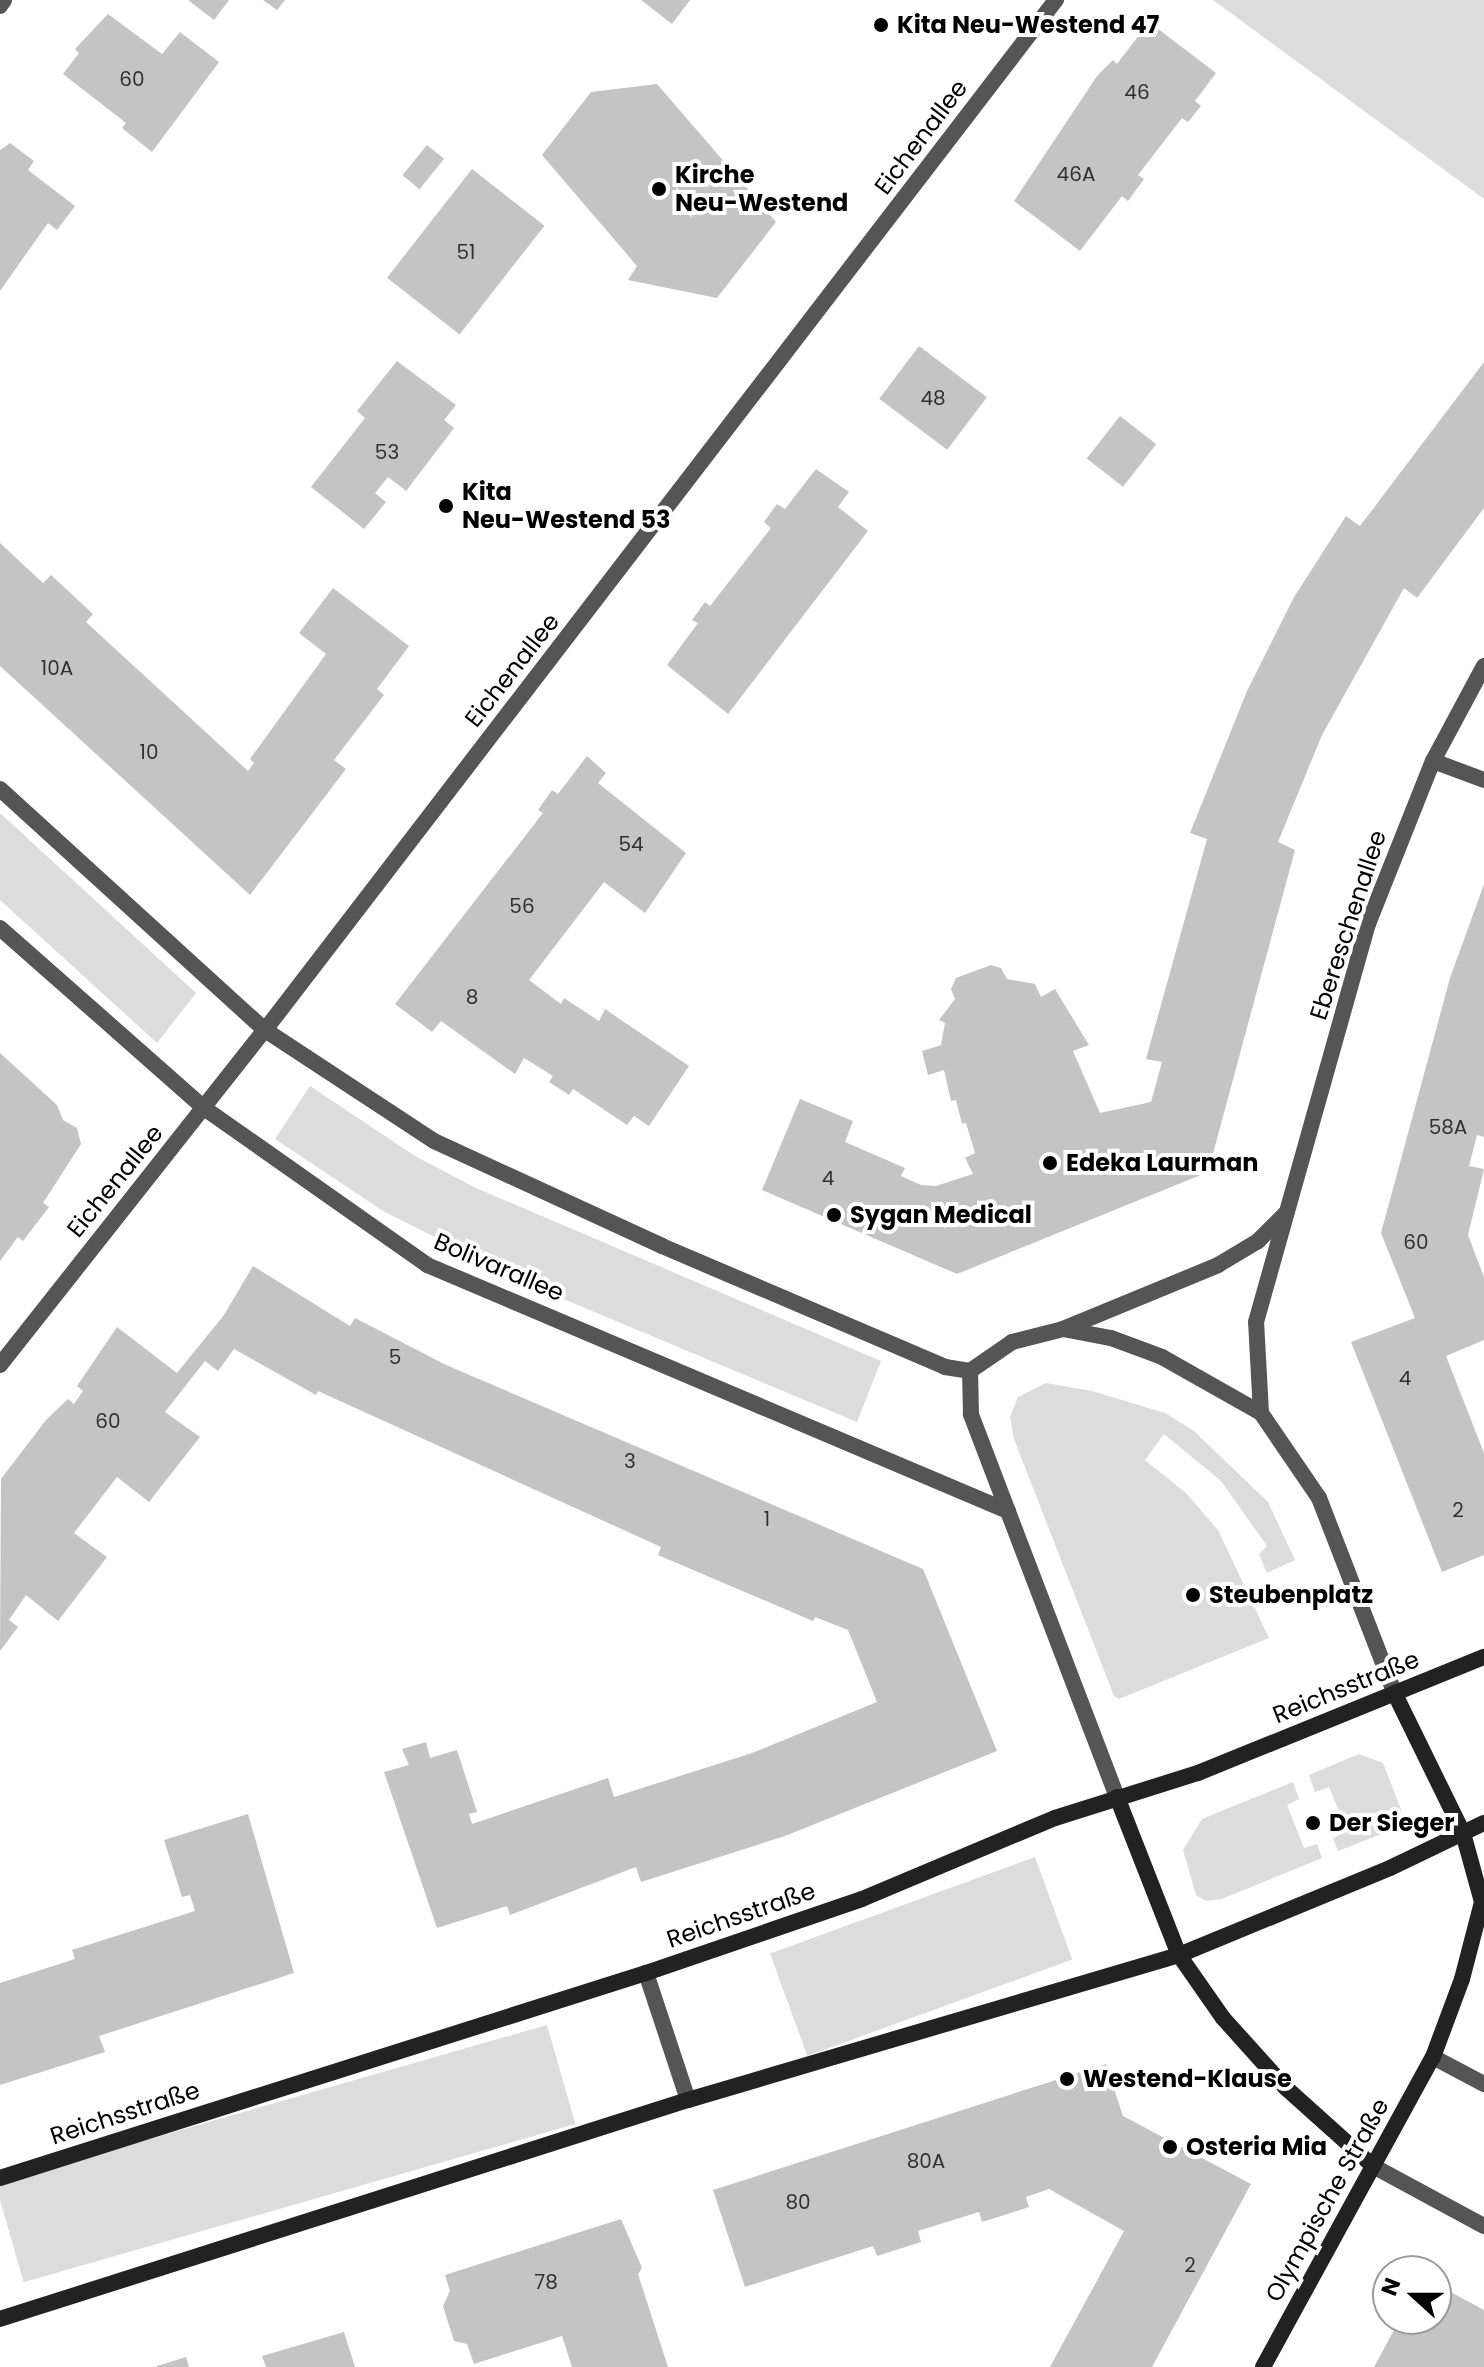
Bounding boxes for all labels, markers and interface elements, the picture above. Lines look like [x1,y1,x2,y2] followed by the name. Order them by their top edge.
[897,11,1159,39] place label: Kita Neu-Westend 47
[872,16,890,34] marker: Kita Neu-Westend 47
[119,67,145,91] house number: 60
[869,74,973,200] street label: Eichenallee
[1124,80,1150,104] house number: 46
[675,161,848,217] place label: Kirche Neu-Westend
[1057,162,1095,186] house number: 46A
[650,180,668,198] marker: Kirche Neu-Westend
[457,240,475,264] house number: 51
[920,386,946,410] house number: 48
[375,440,399,464] house number: 53
[462,478,671,534] place label: Kita Neu-Westend 53
[437,497,455,515] marker: Kita Neu-Westend 53
[459,607,565,733] street label: Eichenallee
[41,656,73,680] house number: 10A
[140,740,158,764] house number: 10
[1304,827,1392,1023] street label: Ebereschenallee
[618,832,644,856] house number: 54
[509,894,535,918] house number: 56
[466,985,478,1009] house number: 8
[1429,1115,1467,1139] house number: 58A
[61,1119,169,1243] street label: Eichenallee
[1066,1149,1258,1177] place label: Edeka Laurman
[1041,1154,1059,1172] marker: Edeka Laurman
[822,1166,834,1190] house number: 4
[850,1201,1032,1229] place label: Sygan Medical
[825,1206,843,1224] marker: Sygan Medical
[430,1227,568,1307] street label: Bolivarallee
[1403,1230,1429,1254] house number: 60
[389,1345,401,1369] house number: 5
[1399,1366,1411,1390] house number: 4
[95,1409,121,1433] house number: 60
[624,1449,636,1473] house number: 3
[1452,1498,1464,1522] house number: 2
[764,1507,770,1531] house number: 1
[1209,1581,1373,1609] place label: Steubenplatz
[1184,1586,1202,1604] marker: Steubenplatz
[1269,1645,1423,1729] street label: Reichsstraße
[1329,1809,1455,1837] place label: Der Sieger
[1304,1814,1322,1832] marker: Der Sieger
[663,1876,819,1954] street label: Reichsstraße
[1083,2065,1292,2093] place label: Westend-Klause
[1058,2070,1076,2088] marker: Westend-Klause
[47,2075,203,2151] street label: Reichsstraße
[1259,2093,1395,2307] street label: Olympische Straße
[1186,2133,1327,2161] place label: Osteria Mia
[1161,2138,1179,2156] marker: Osteria Mia
[907,2149,945,2173] house number: 80A
[785,2190,811,2214] house number: 80
[1184,2253,1196,2277] house number: 2
[1372,2255,1452,2335] north arrow
[534,2270,558,2294] house number: 78
[1374,2274,1408,2300] text: N

